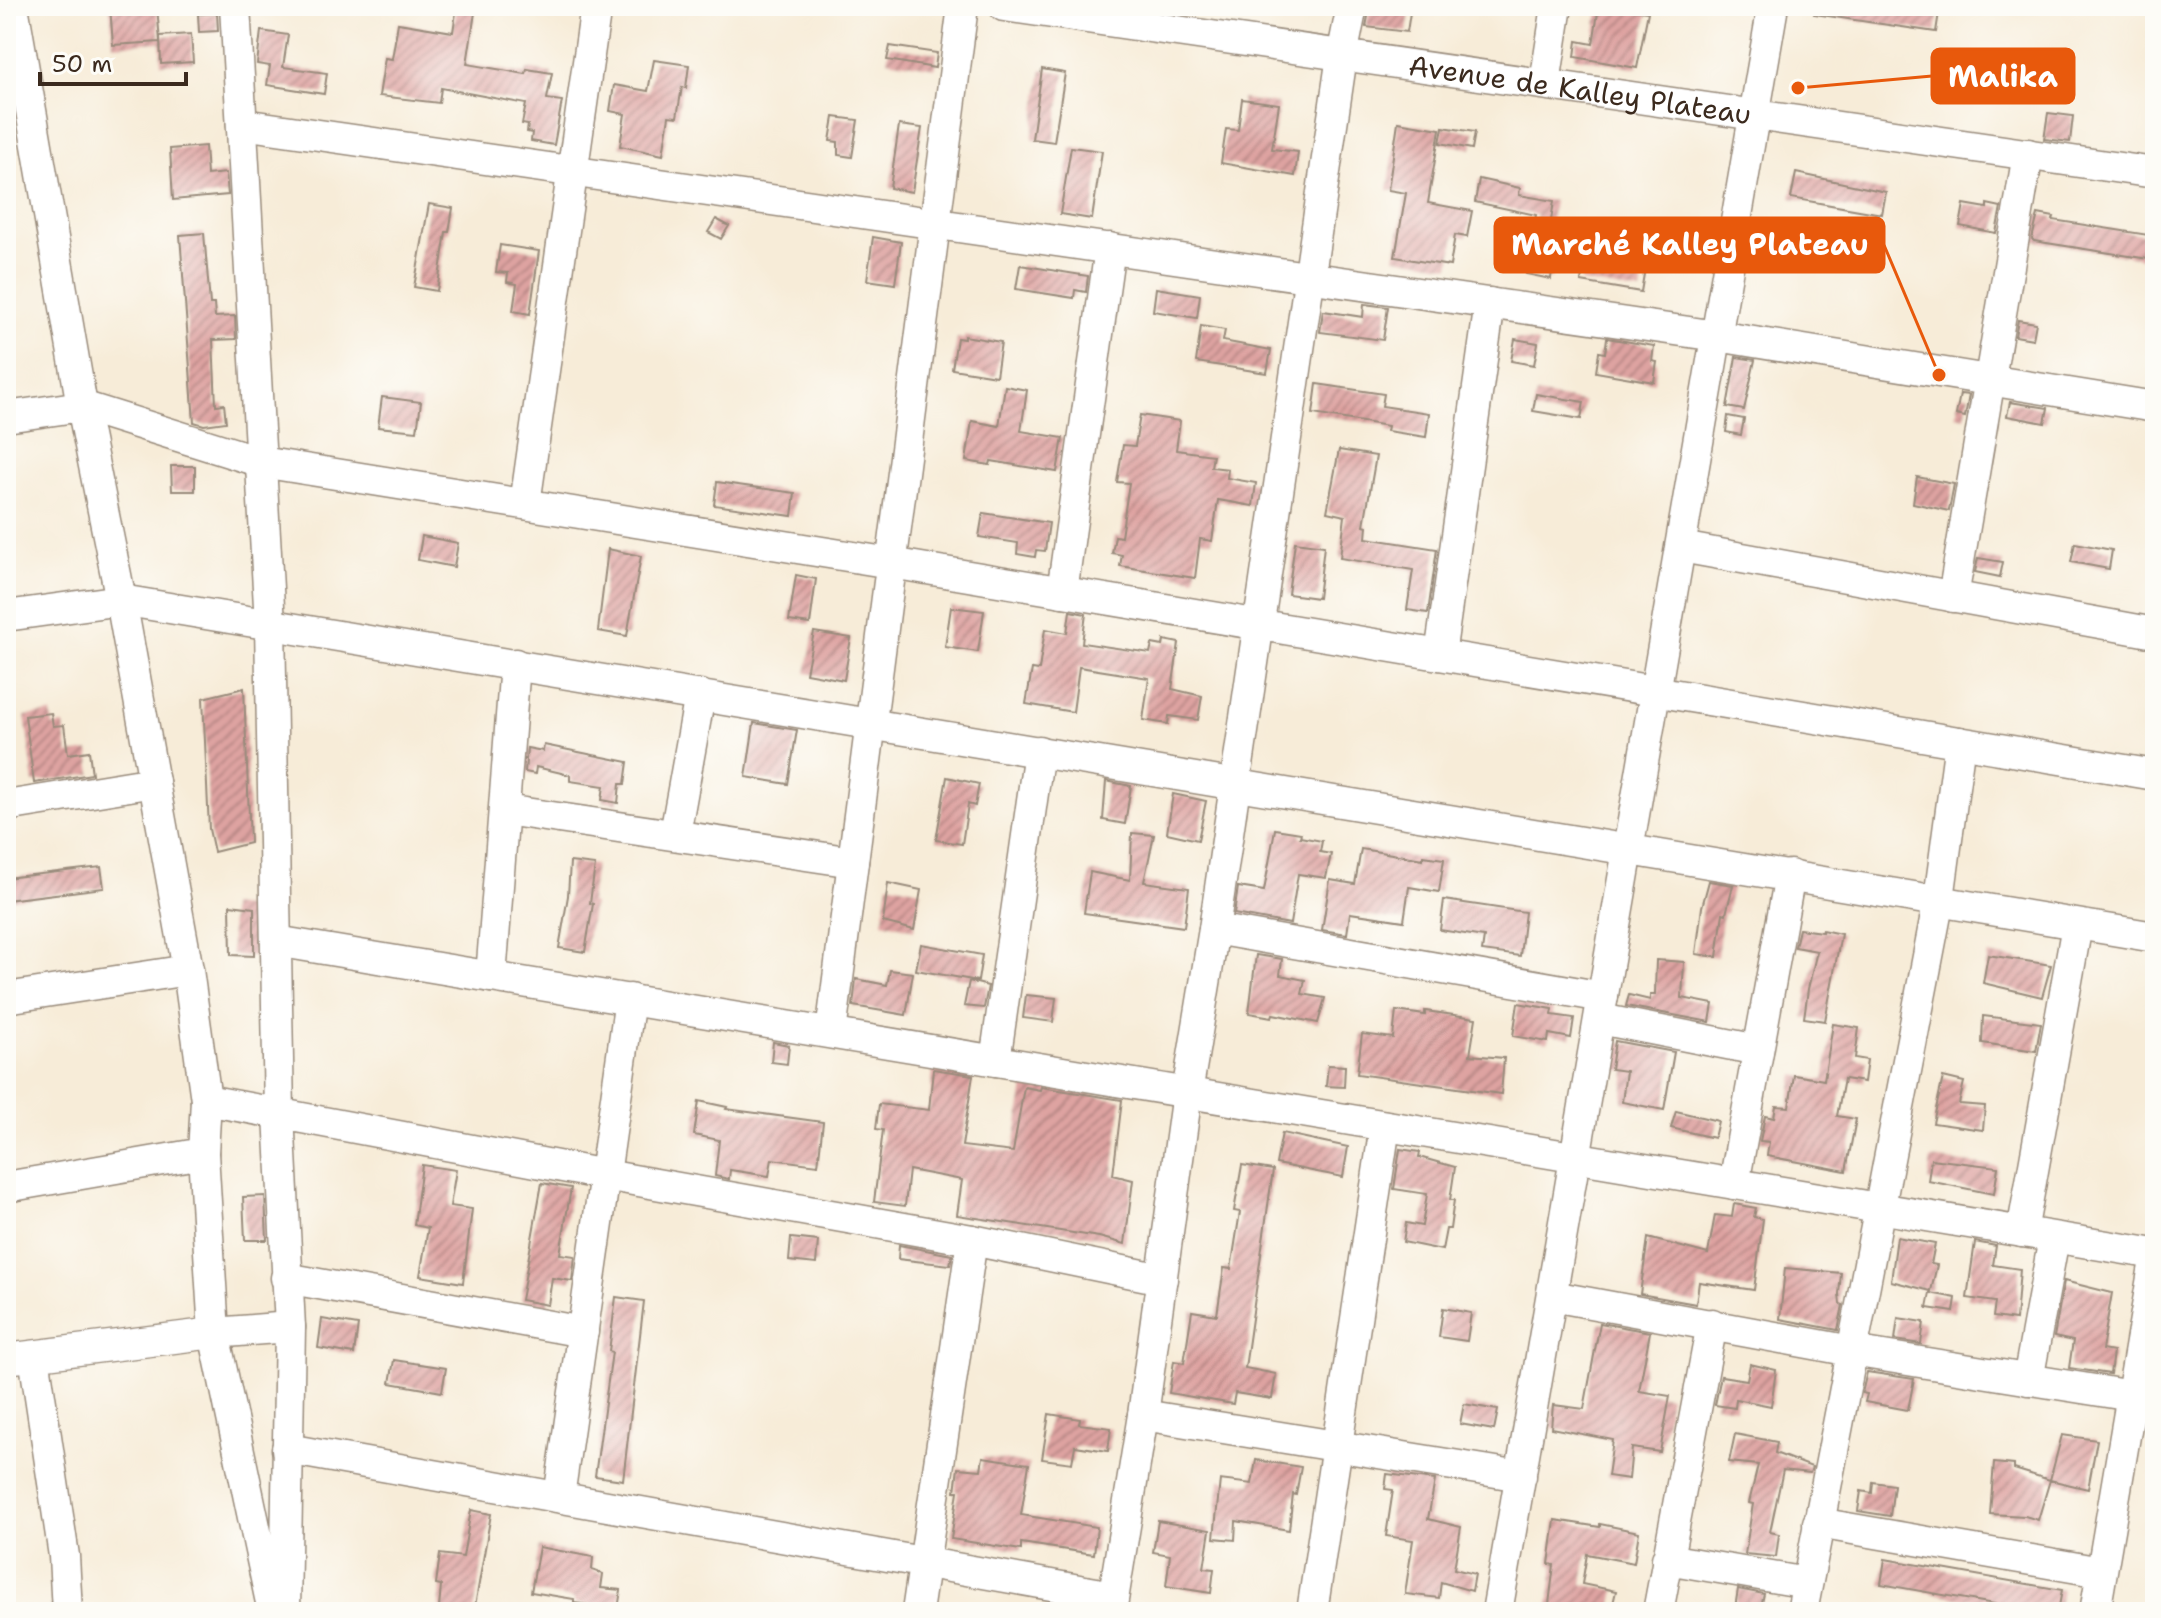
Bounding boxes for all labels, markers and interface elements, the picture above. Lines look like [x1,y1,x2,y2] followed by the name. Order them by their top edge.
[40,36,186,86] scale bar
[1406,46,1754,133] street label: Avenue de Kalley Plateau
[52,48,112,80] text: 50 m
[1932,49,2074,103] callout: Malika
[1948,56,2058,97] text: Malika
[1495,218,1884,272] callout: Marché Kalley Plateau
[1511,224,1869,265] text: Marché Kalley Plateau

